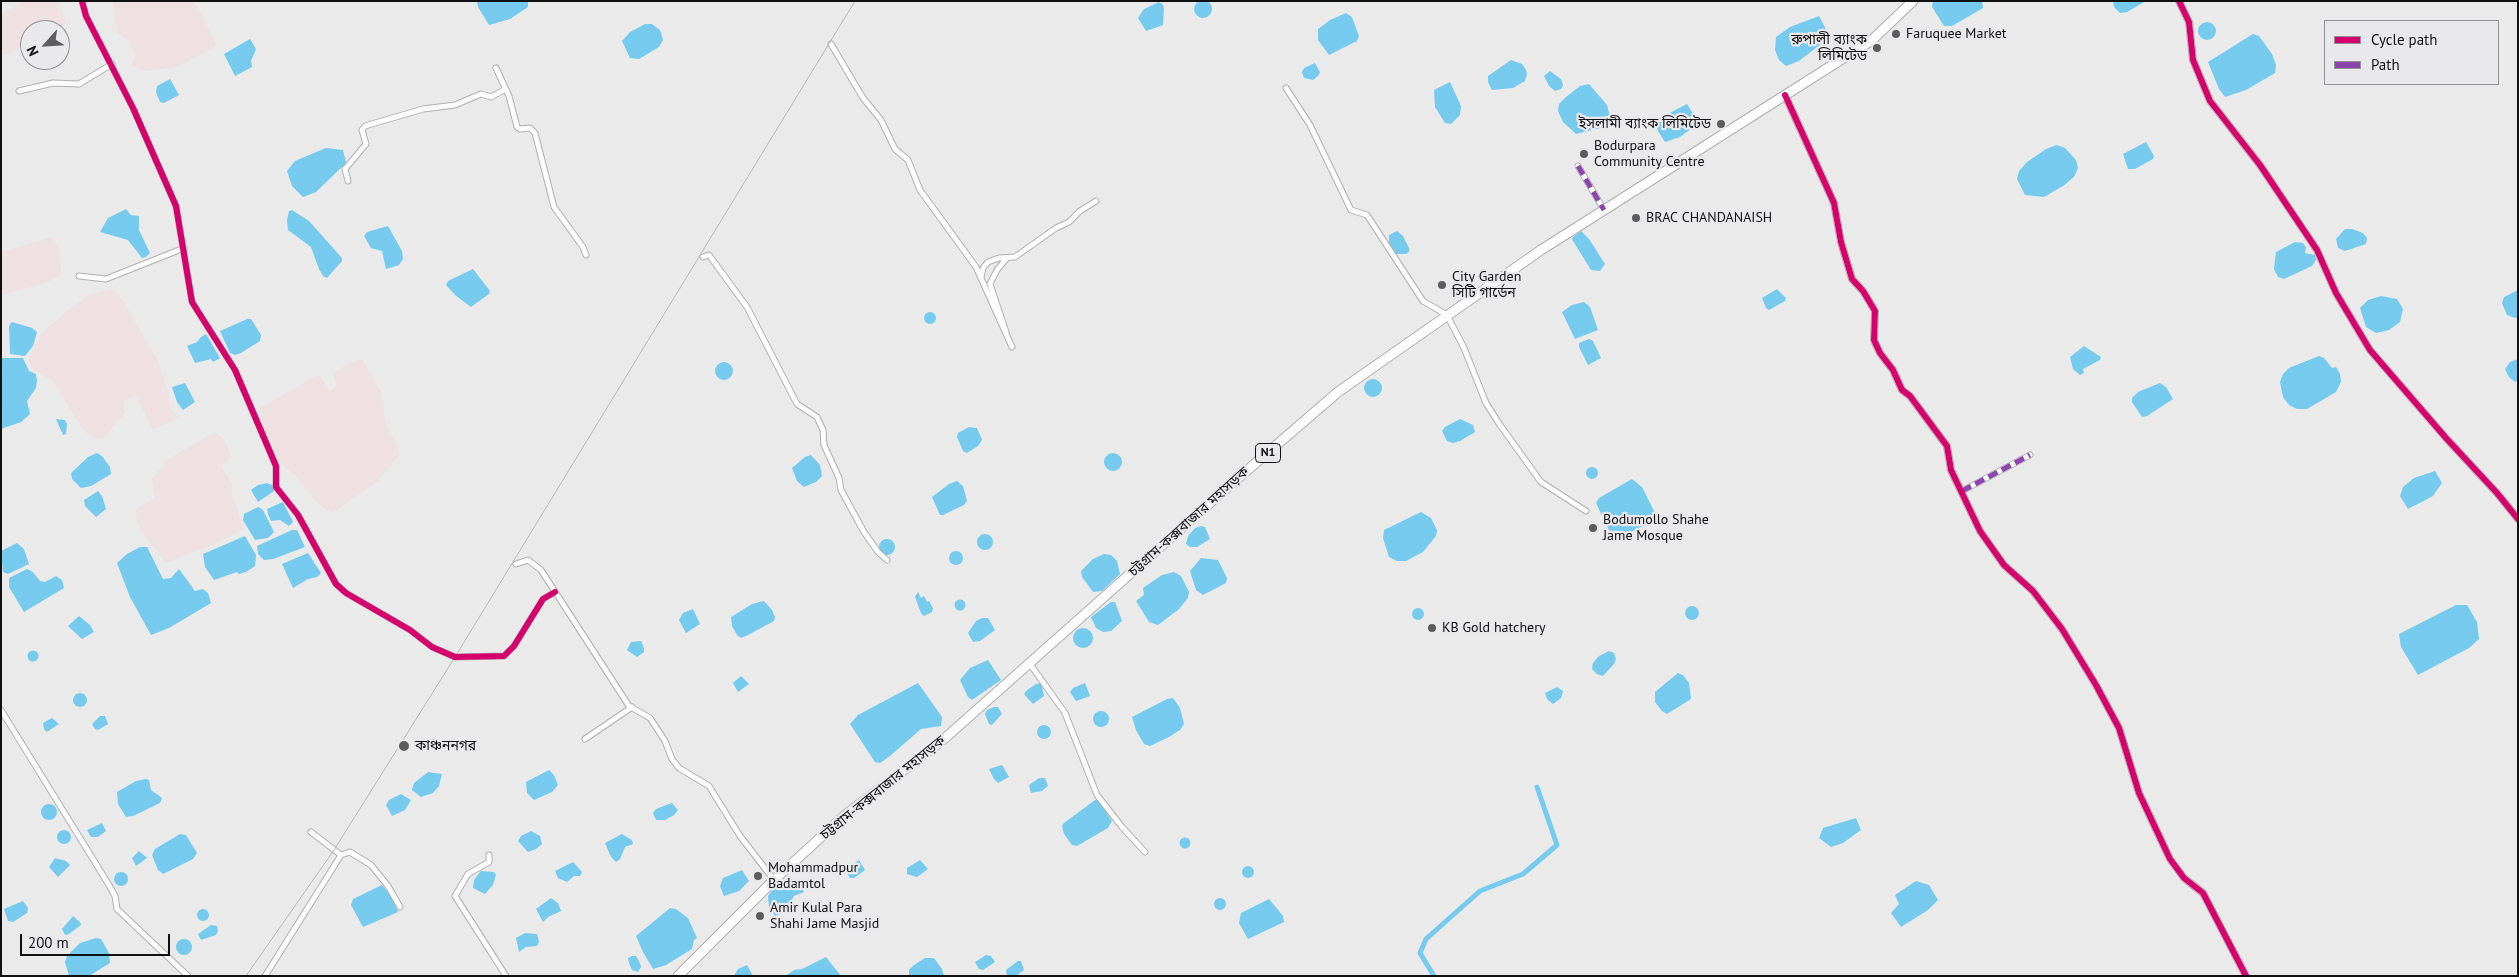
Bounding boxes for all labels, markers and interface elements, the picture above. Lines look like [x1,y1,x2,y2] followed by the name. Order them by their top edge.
[20,20,70,70] north arrow
[2324,20,2499,85] legend
[1906,26,2007,42] place label: Faruquee Market
[1890,28,1902,40] marker: Faruquee Market
[2371,30,2437,49] text: Cycle path
[1791,32,1867,64] place label: রুপালী ব্যাংক লিমিটেড
[1871,42,1883,54] marker: রুপালী ব্যাংক লিমিটেড
[22,43,43,59] text: N
[2371,55,2400,74] text: Path
[1579,116,1711,132] place label: ইসলামী ব্যাংক লিমিটেড
[1715,118,1727,130] marker: ইসলামী ব্যাংক লিমিটেড
[1594,138,1705,170] place label: Bodurpara Community Centre
[1578,148,1590,160] marker: Bodurpara Community Centre
[1646,210,1772,226] place label: BRAC CHANDANAISH
[1630,212,1642,224] marker: BRAC CHANDANAISH
[1452,269,1521,302] place label: City Garden সিটি গার্ডেন
[1436,279,1448,291] marker: City Garden সিটি গার্ডেন
[1256,443,1280,462] road number: N1
[1125,464,1253,580] street label: চট্টগ্রাম-কক্সবাজার মহাসড়ক
[1603,512,1709,544] place label: Bodumollo Shahe Jame Mosque
[1587,522,1599,534] marker: Bodumollo Shahe Jame Mosque
[1442,620,1545,636] place label: KB Gold hatchery
[1426,622,1438,634] marker: KB Gold hatchery
[817,732,949,844] street label: চট্টগ্রাম-কক্সবাজার মহাসড়ক
[415,738,476,754] place label: কাঞ্চননগর
[397,739,411,753] marker: কাঞ্চননগর
[768,860,858,892] place label: Mohammadpur Badamtol
[752,870,764,882] marker: Mohammadpur Badamtol
[770,900,879,932] place label: Amir Kulal Para Shahi Jame Masjid
[754,910,766,922] marker: Amir Kulal Para Shahi Jame Masjid
[22,924,172,956] scale bar
[28,933,69,952] text: 200 m

